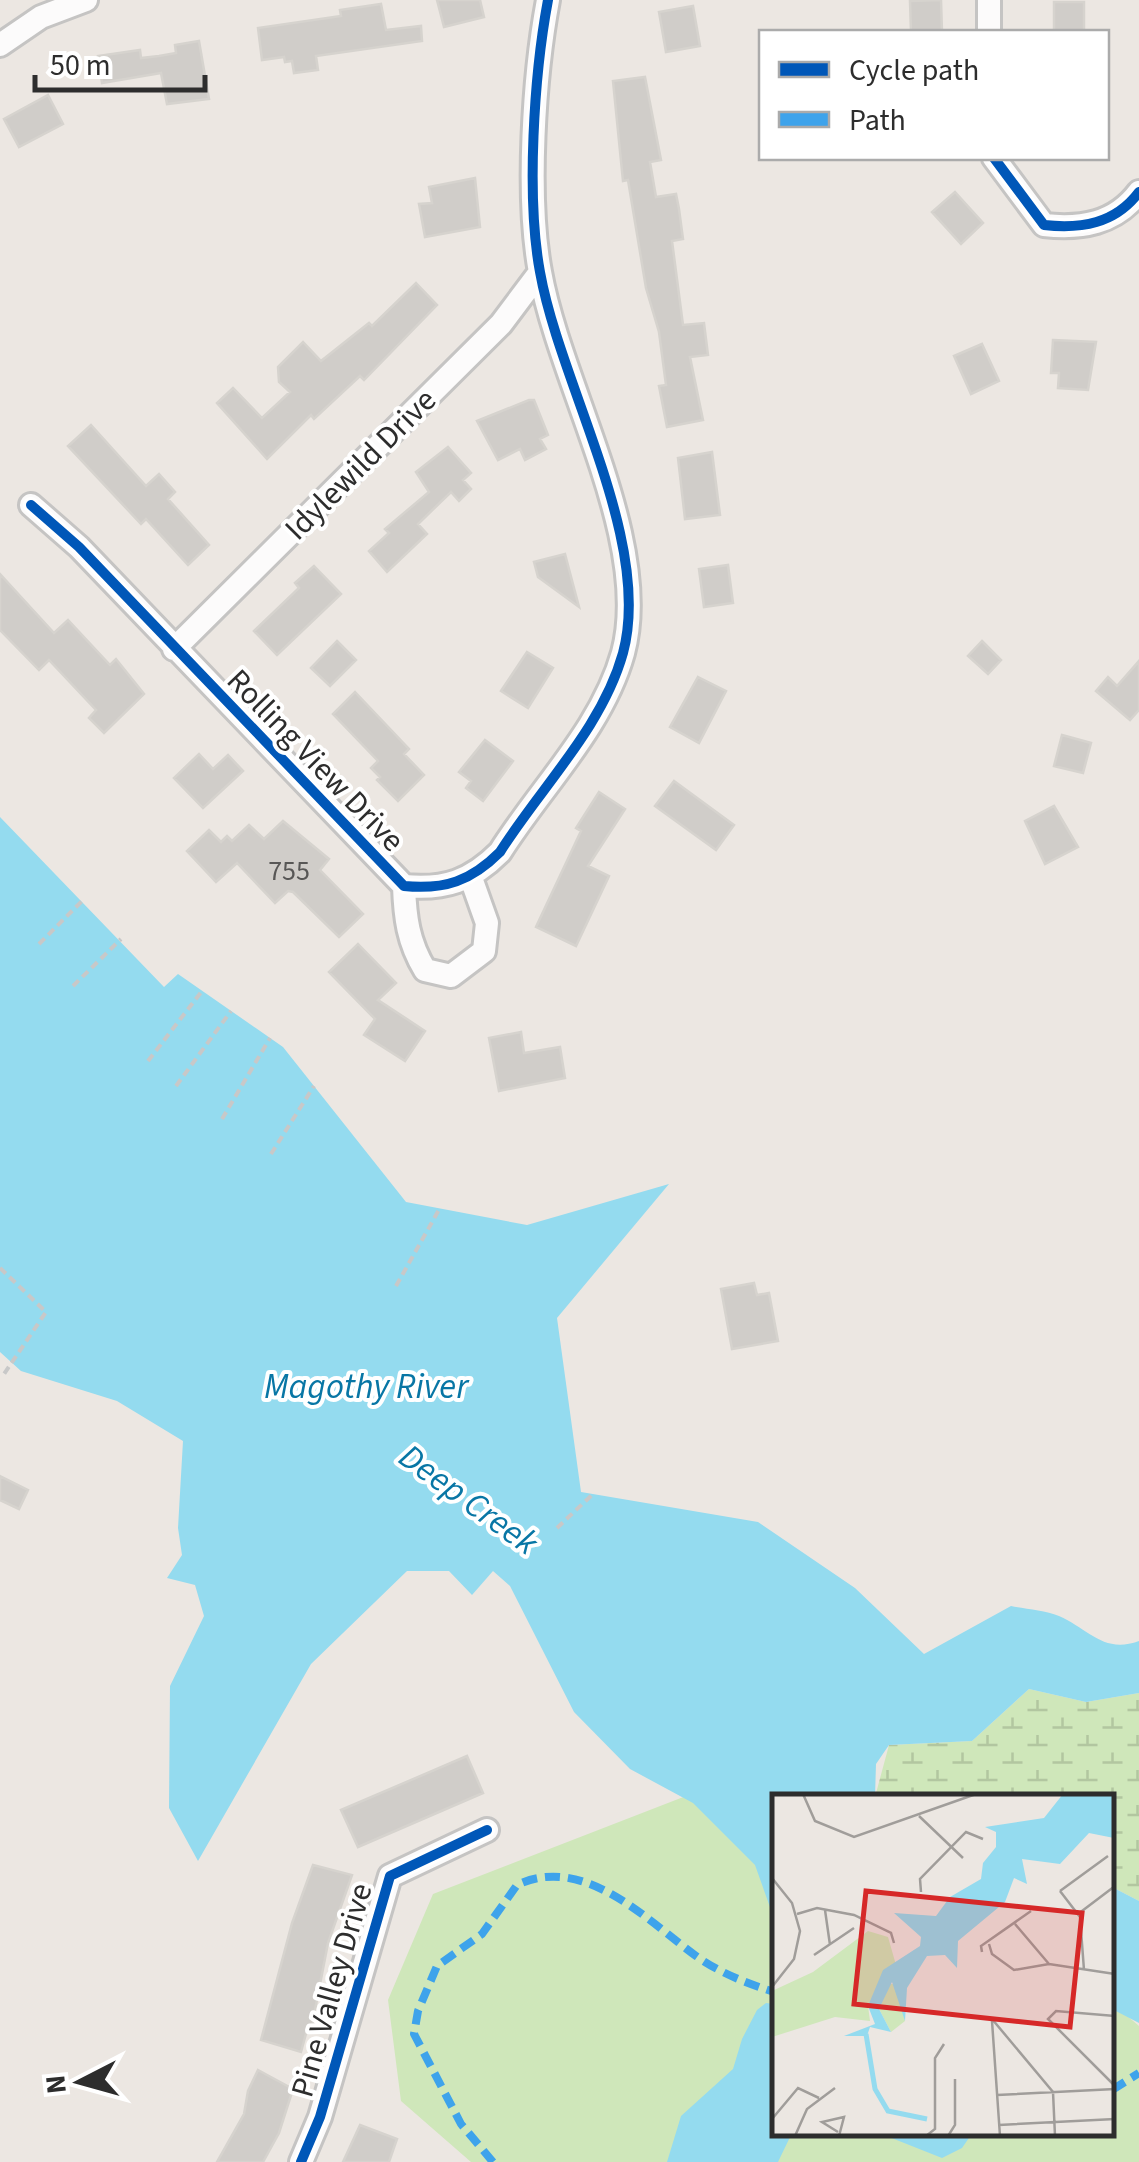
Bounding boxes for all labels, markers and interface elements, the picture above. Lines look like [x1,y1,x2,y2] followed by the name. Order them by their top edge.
[35,30,205,92] scale bar
[759,30,1109,160] legend
[50,44,111,87] text: 50 m
[849,49,979,92] text: Cycle path
[849,99,906,142] text: Path
[274,378,447,551] street label: Idylewild Drive
[216,659,415,862] street label: Rolling View Drive
[268,851,310,891] house number: 755
[264,1362,470,1412] water label: Magothy River
[388,1432,549,1568] water label: Deep Creek
[772,1794,1114,2137] inset map
[279,1878,384,2103] street label: Pine Valley Drive
[30,2032,130,2132] north arrow
[35,2073,77,2096] text: N

